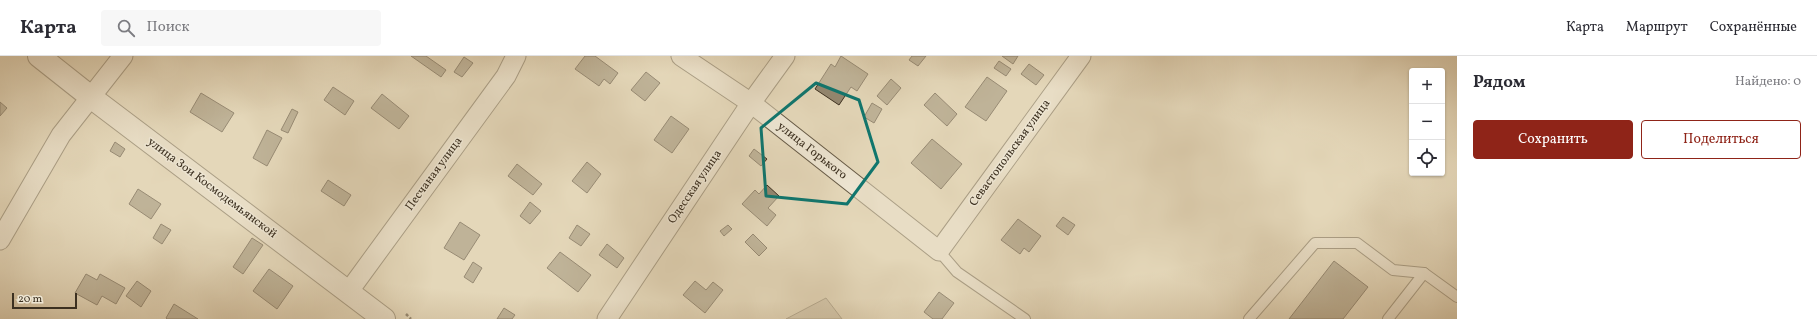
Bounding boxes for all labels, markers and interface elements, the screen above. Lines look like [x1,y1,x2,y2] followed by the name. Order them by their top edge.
[101,10,381,46] search box
[20,15,77,41] text: Карта
[115,17,137,39] icon: search
[147,17,190,38] text: Поиск
[1566,18,1604,37] text: Карта
[1626,18,1688,37] text: Маршрут
[1710,18,1797,37] text: Сохранённые
[1409,68,1445,176] map controls
[1409,68,1445,104] button: +
[1473,71,1526,94] text: Рядом
[1735,73,1801,91] text: Найдено: 0
[966,96,1054,210] street label: Севастопольская улица
[1409,104,1445,140] button: −
[774,119,850,183] street label: улица Горького
[1473,120,1633,159] button: Сохранить
[1641,120,1801,159] button: Поделиться
[144,134,280,242] street label: улица Зои Космодемьянской
[402,134,466,214] street label: Песчаная улица
[1409,140,1445,176] button: locate
[664,147,726,227] street label: Одесская улица
[12,291,77,310] scale bar
[18,292,42,307] text: 20 m

